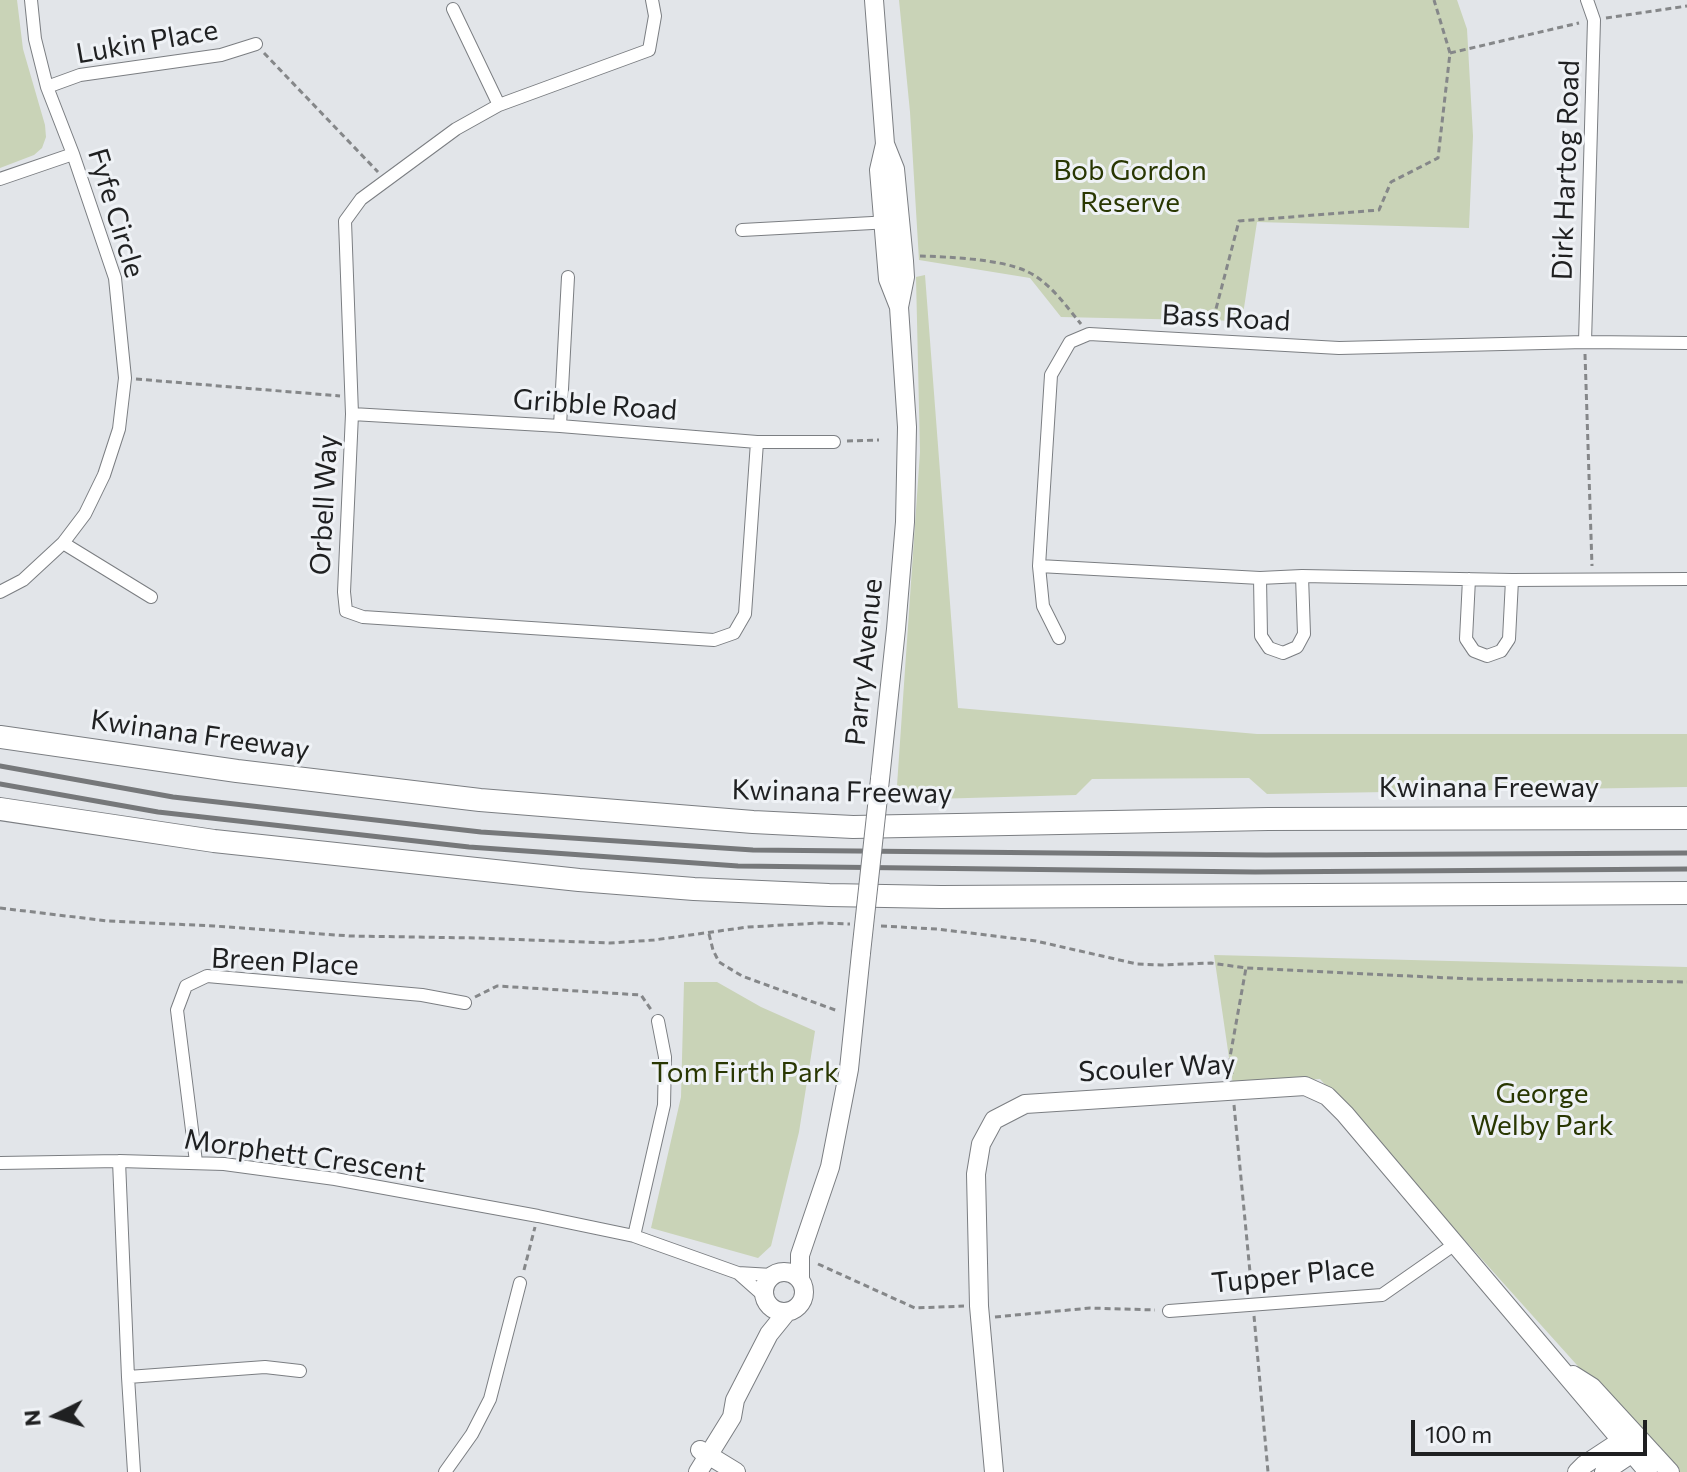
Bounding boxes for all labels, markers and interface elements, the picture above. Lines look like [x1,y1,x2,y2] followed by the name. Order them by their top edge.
[73,13,221,71] street label: Lukin Place
[1545,59,1587,281] street label: Dirk Hartog Road
[80,144,152,282] street label: Fyfe Circle
[1053,154,1207,220] park label: Bob Gordon Reserve
[1161,298,1291,338] street label: Bass Road
[512,382,678,428] street label: Gribble Road
[304,434,344,576] street label: Orbell Way
[839,577,889,747] street label: Parry Avenue
[88,703,312,767] street label: Kwinana Freeway
[1379,771,1599,805] street label: Kwinana Freeway
[731,773,953,811] street label: Kwinana Freeway
[210,941,360,983] street label: Breen Place
[1078,1047,1236,1089] street label: Scouler Way
[651,1056,839,1090] park label: Tom Firth Park
[1470,1077,1614,1143] park label: George Welby Park
[182,1122,428,1190] street label: Morphett Crescent
[1210,1250,1376,1300] street label: Tupper Place
[16,1376,96,1456] north arrow
[1415,1404,1651,1454] scale bar
[17,1409,46,1428] text: N
[1425,1419,1492,1448] text: 100 m

